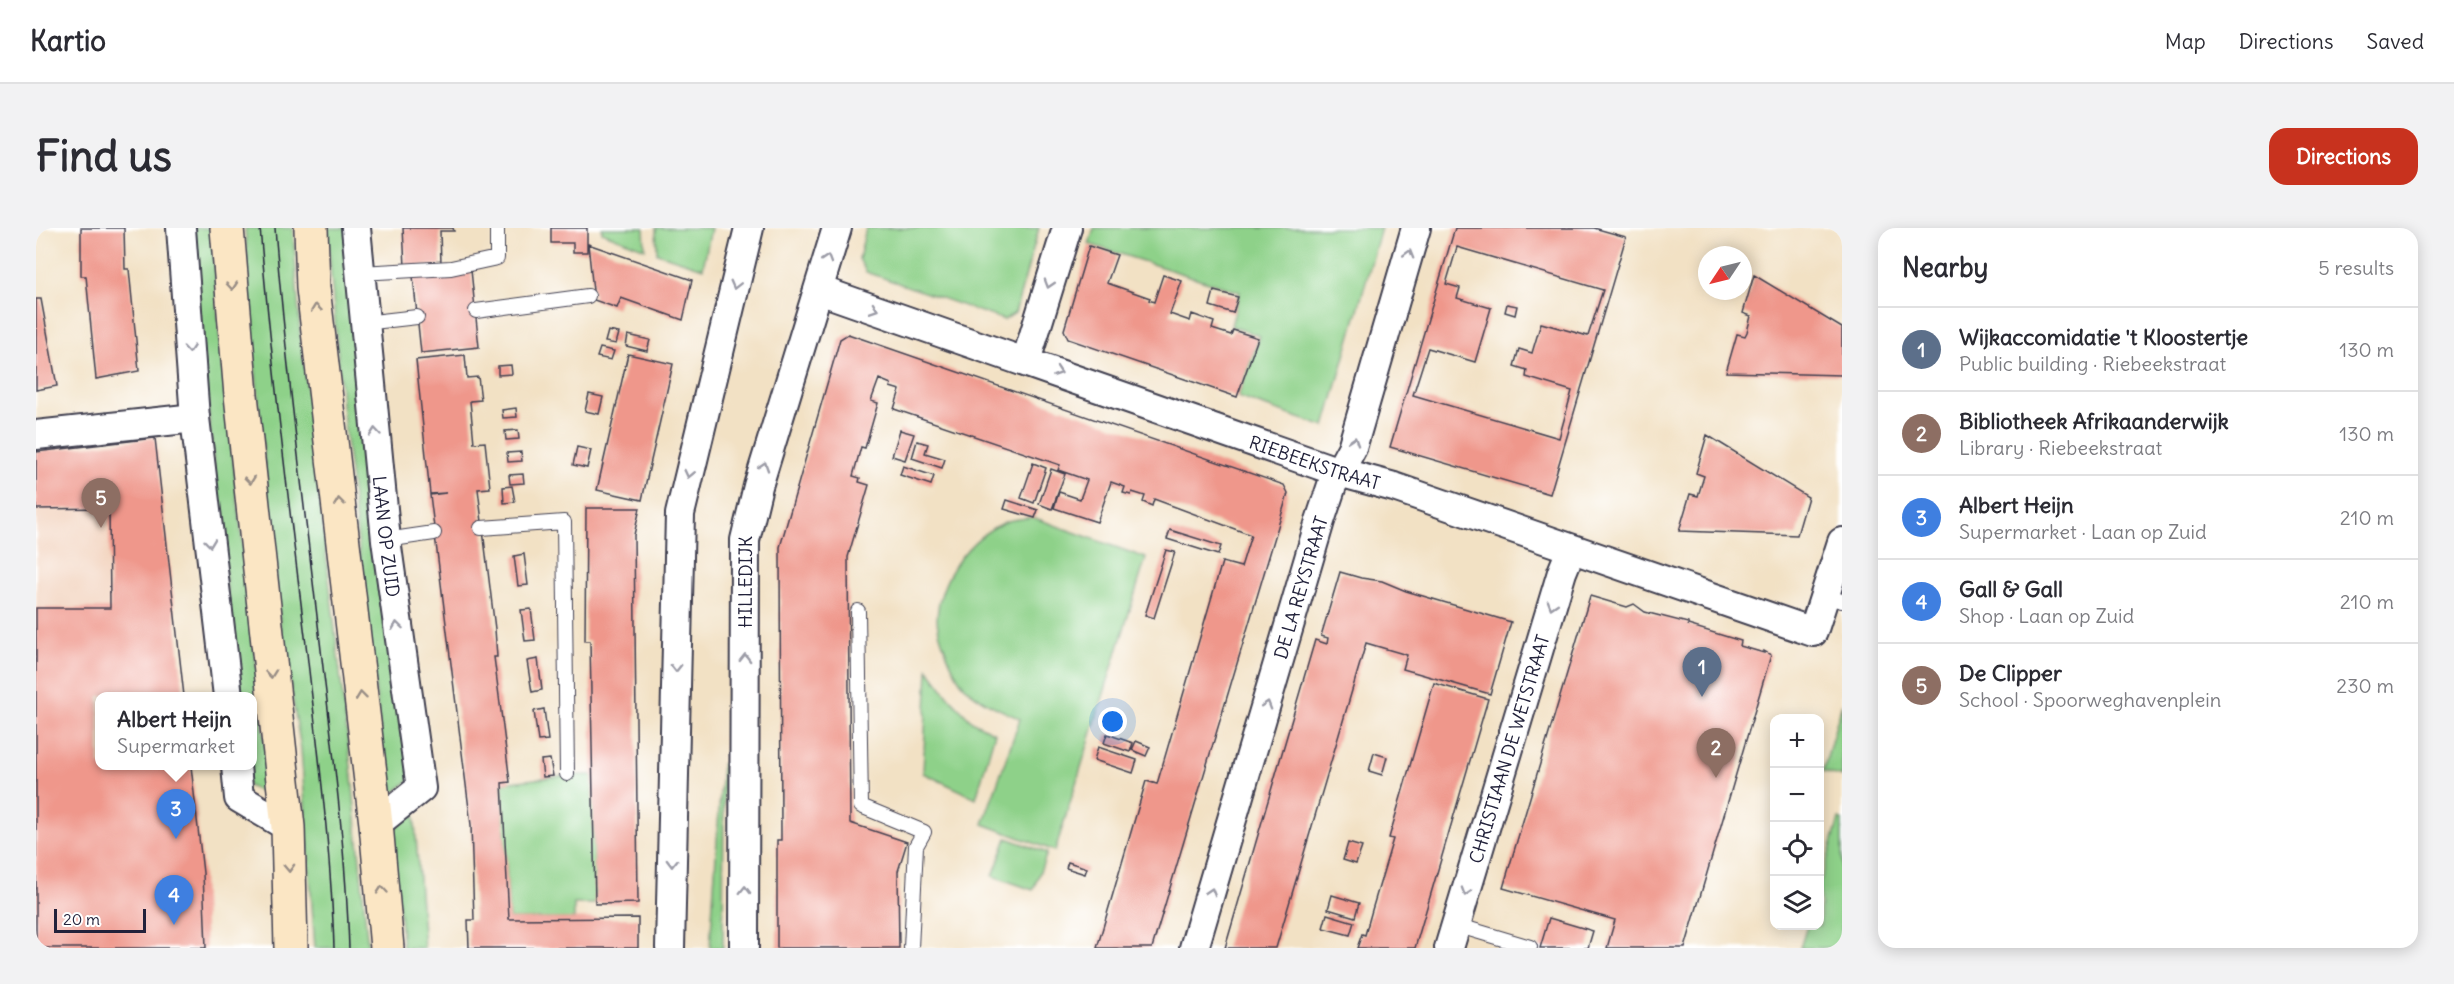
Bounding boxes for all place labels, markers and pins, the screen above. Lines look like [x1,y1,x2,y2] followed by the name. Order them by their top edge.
[82,478,120,528] pin: 5
[1682,648,1722,697] pin: 1
[1696,728,1736,778] pin: 2
[156,790,196,839] pin: 3
[154,876,194,925] pin: 4

